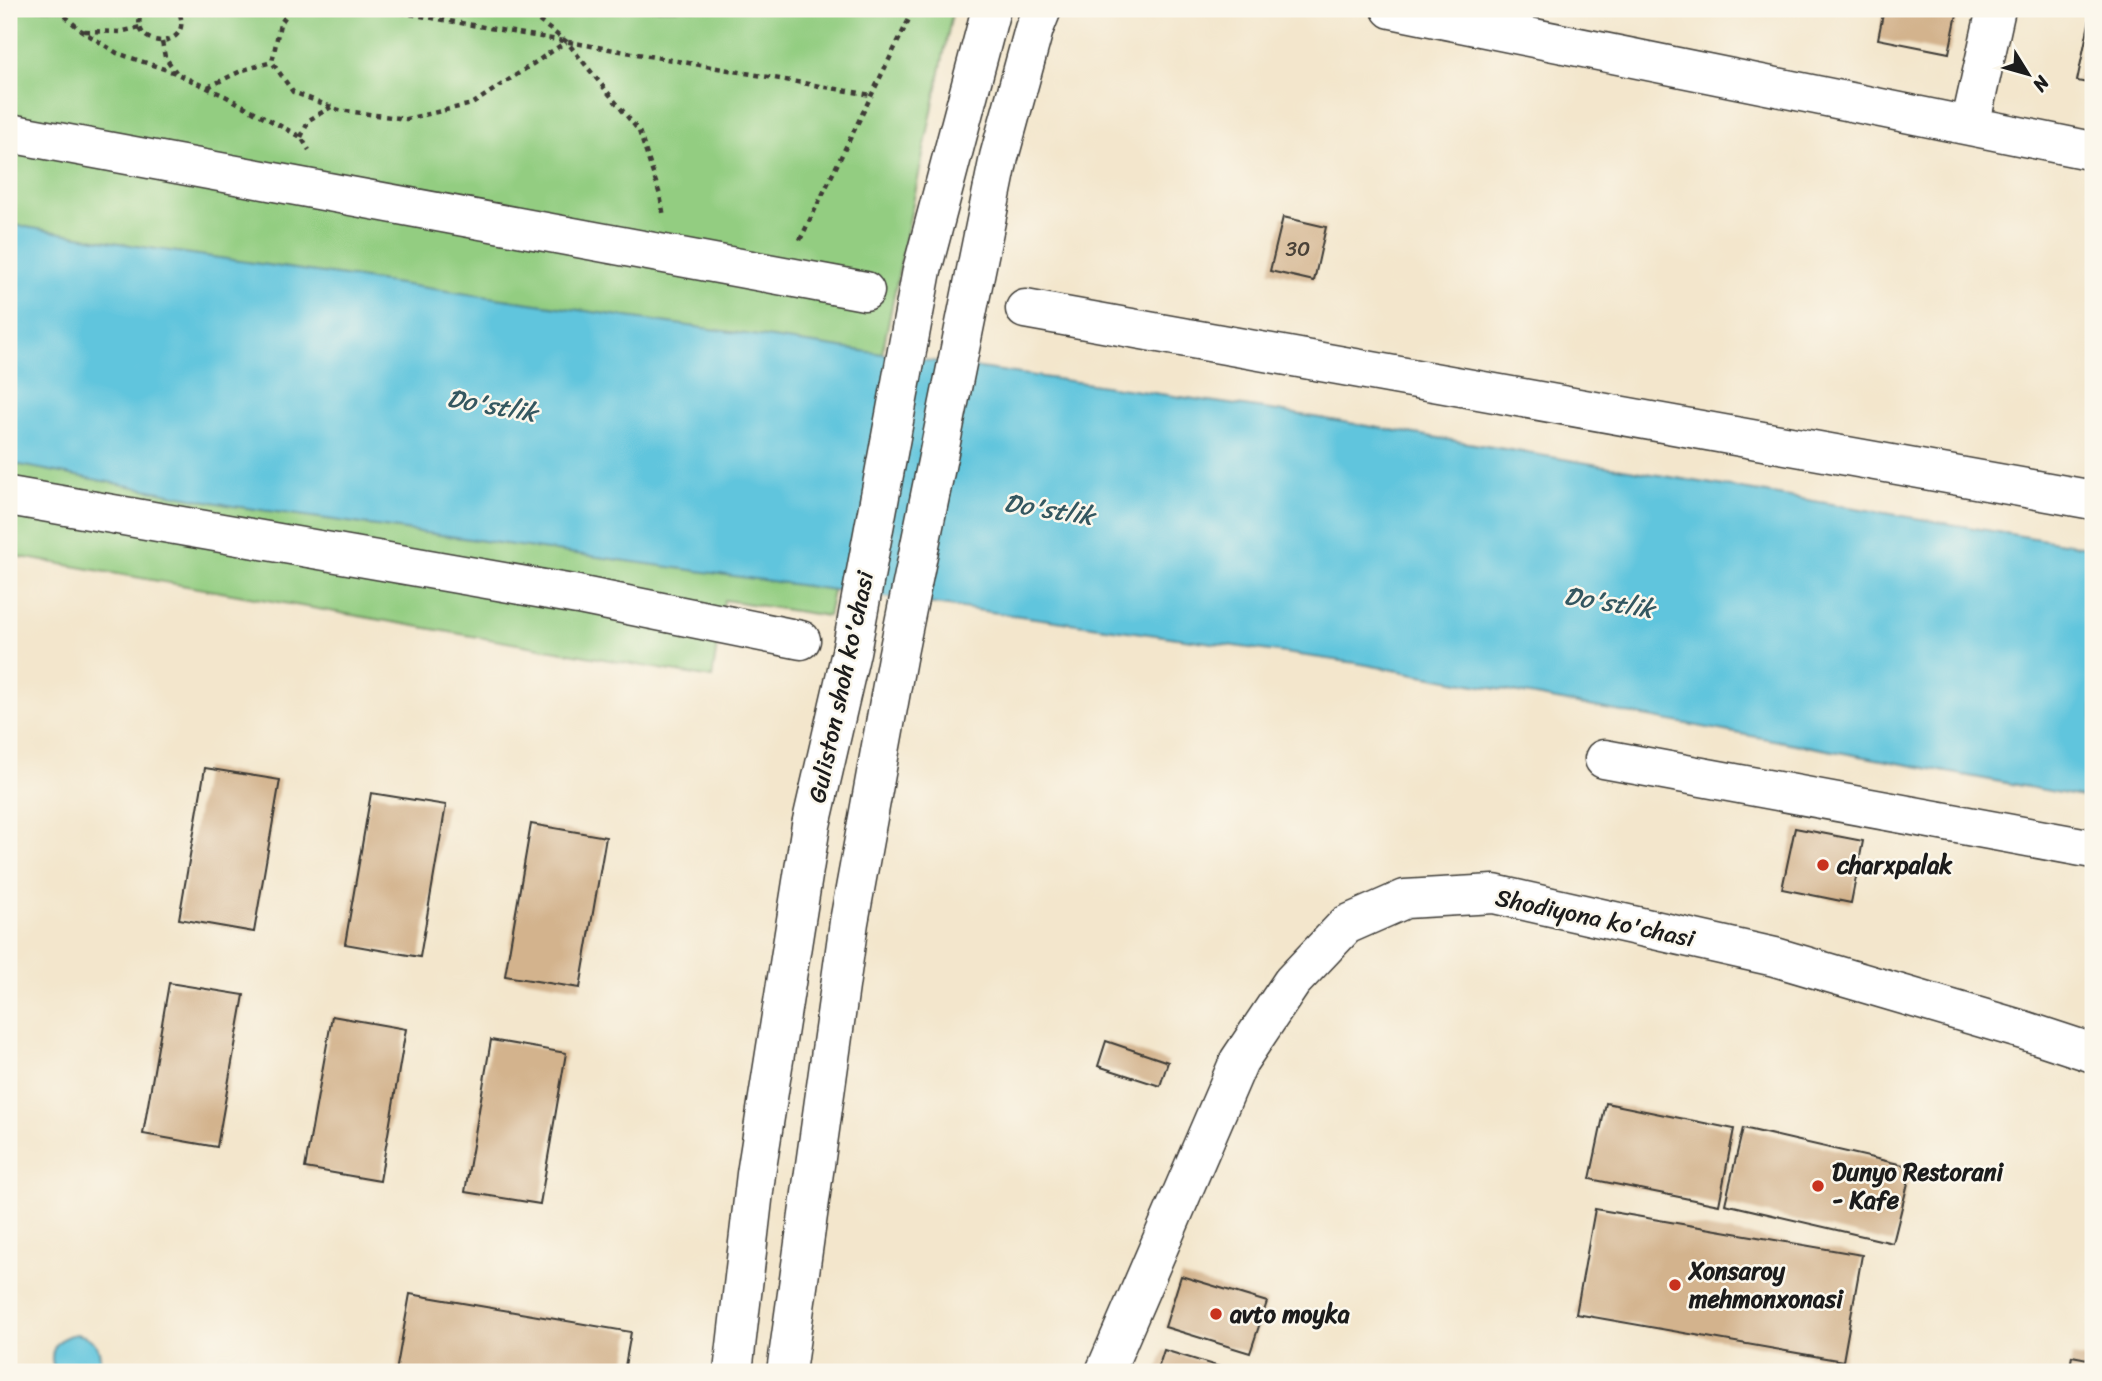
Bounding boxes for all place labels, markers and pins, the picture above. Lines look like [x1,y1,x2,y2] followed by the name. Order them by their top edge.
[1836,844,1953,886] place label: charxpalak
[1815,857,1831,873] marker: charxpalak
[1832,1151,2005,1221] place label: Dunyo Restorani - Kafe
[1810,1178,1826,1194] marker: Dunyo Restorani - Kafe
[1687,1250,1844,1320] place label: Xonsaroy mehmonxonasi
[1667,1277,1683,1293] marker: Xonsaroy mehmonxonasi
[1229,1293,1350,1335] place label: avto moyka
[1208,1306,1224,1322] marker: avto moyka

